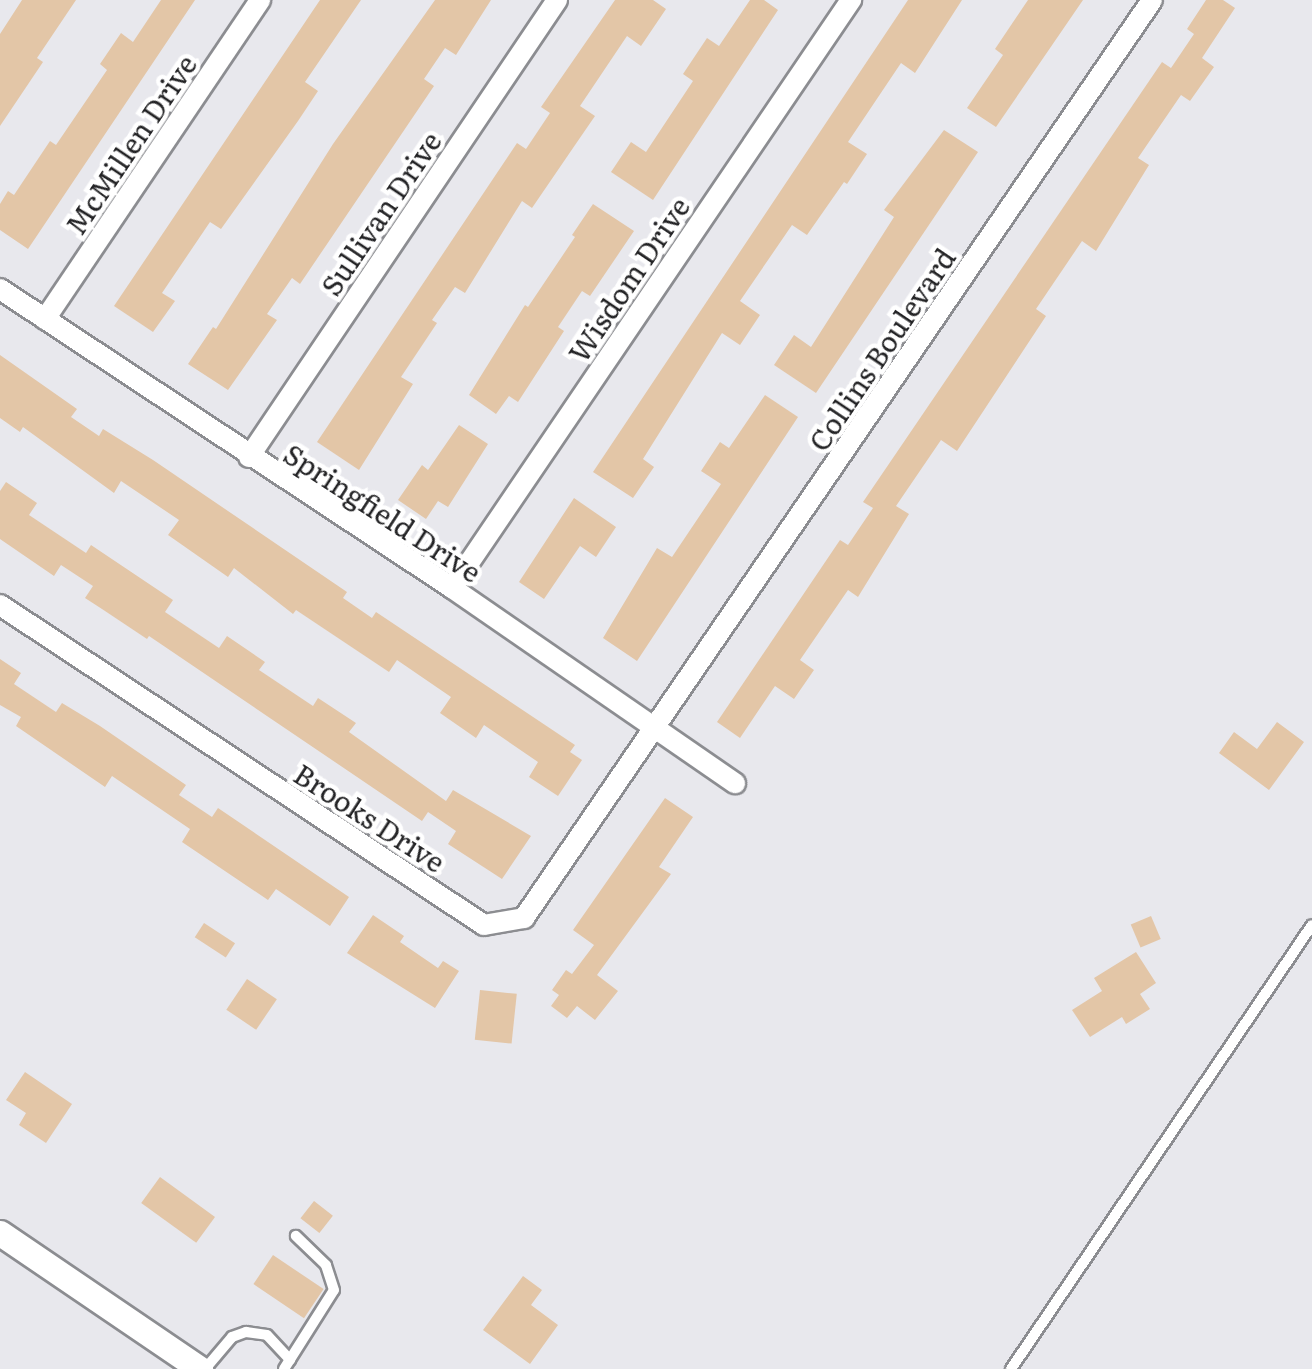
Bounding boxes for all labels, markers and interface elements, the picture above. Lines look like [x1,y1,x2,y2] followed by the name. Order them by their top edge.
[58,48,202,240] street label: McMillen Drive
[313,125,447,301] street label: Sullivan Drive
[561,190,695,368] street label: Wisdom Drive
[801,241,961,457] street label: Collins Boulevard
[278,436,488,588] street label: Springfield Drive
[288,756,452,878] street label: Brooks Drive

